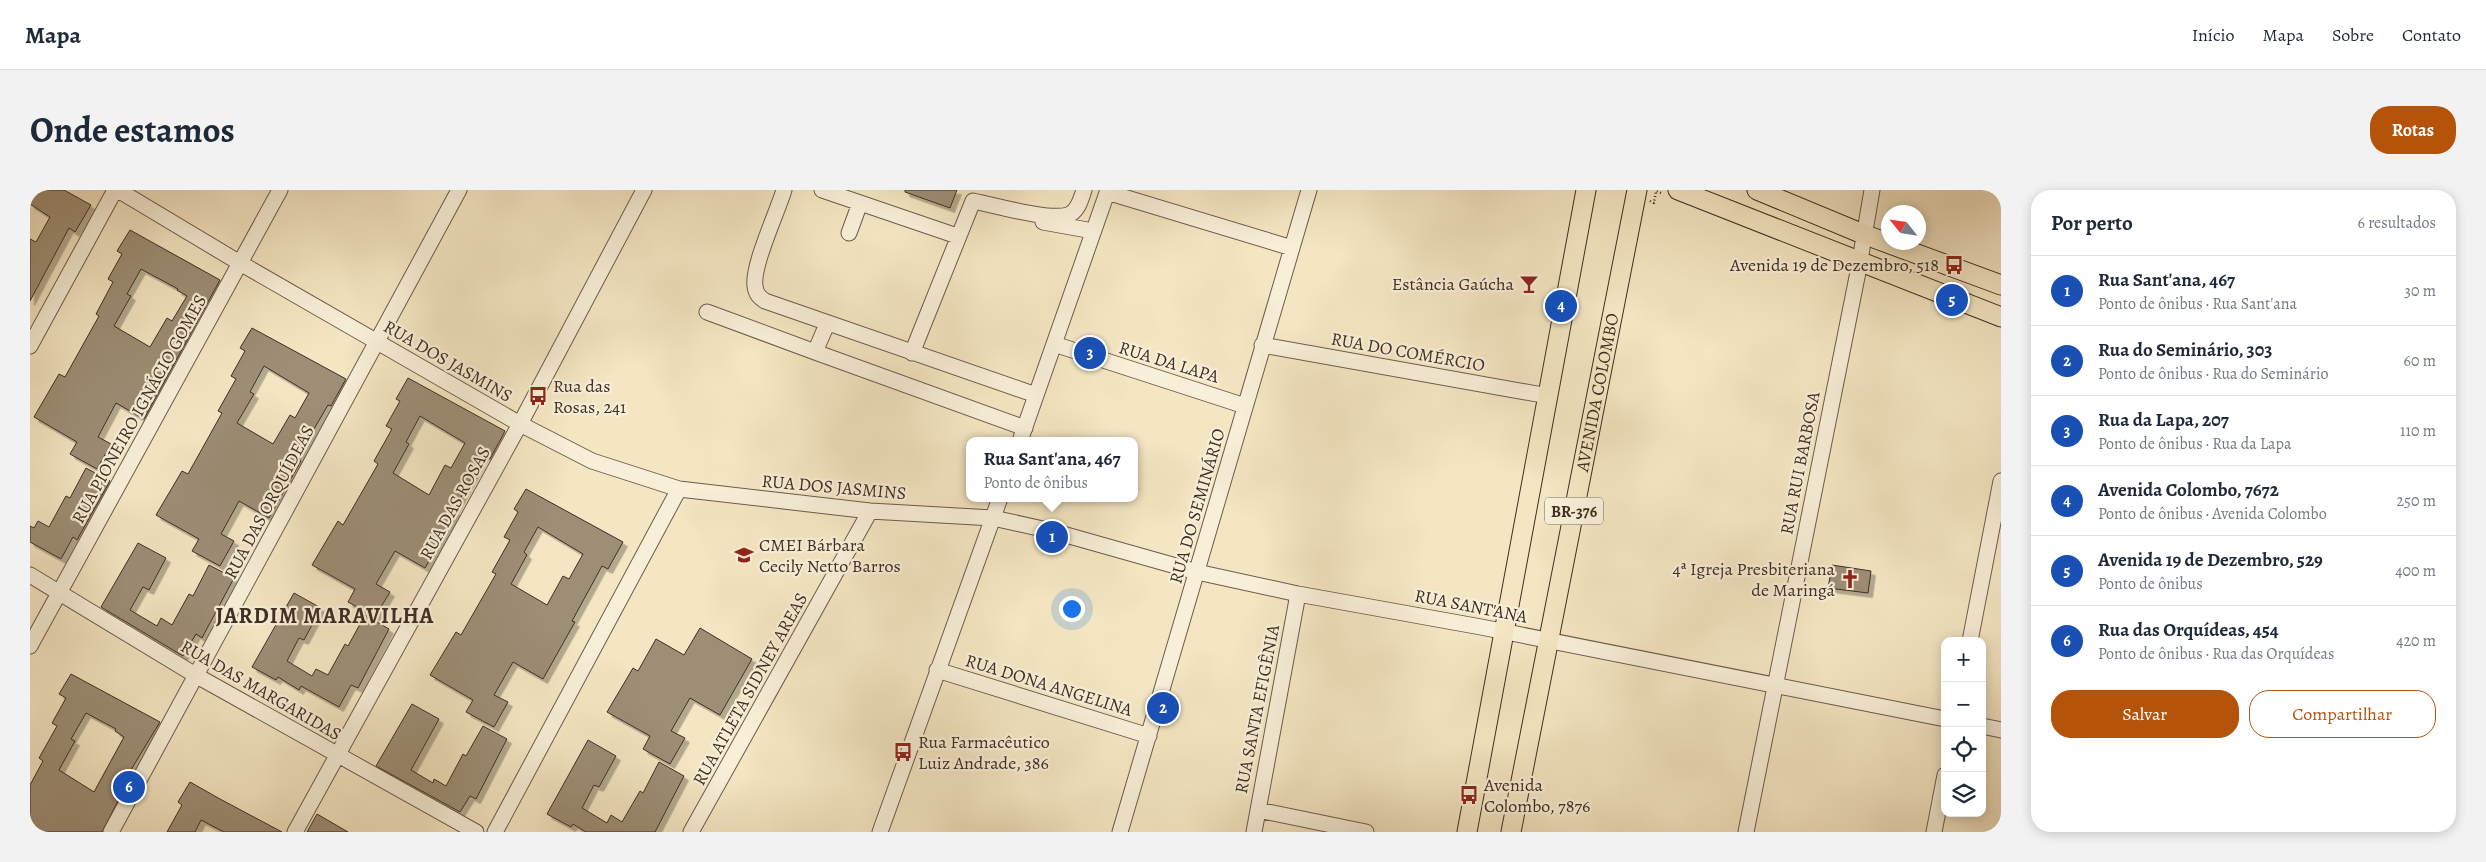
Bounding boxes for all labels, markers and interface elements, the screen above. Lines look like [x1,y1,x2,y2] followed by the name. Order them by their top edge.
[25,19,81,51] text: Mapa
[2192,23,2235,47] text: Início
[2263,23,2304,47] text: Mapa
[2332,23,2374,47] text: Sobre
[2402,23,2461,47] text: Contato
[30,106,235,154] text: Onde estamos
[2370,106,2456,154] button: Rotas
[1881,205,1926,250] north arrow
[2051,209,2133,237] text: Por perto
[2358,212,2436,234] text: 6 resultados
[1729,253,1939,277] place label: Avenida 19 de Dezembro, 518
[1943,254,1965,276] bus stop icon: Avenida 19 de Dezembro, 518
[2098,267,2235,293] text: Rua Sant'ana, 467
[1392,272,1515,296] place label: Estância Gaúcha
[1518,273,1540,295] bar icon: Estância Gaúcha
[2064,280,2070,302] text: 1
[2404,280,2436,302] text: 30 m
[1936,281,1968,319] pin: 5
[1545,287,1577,325] pin: 4
[66,290,212,528] street label: RUA PIONEIRO IGNÁCIO GOMES
[2098,293,2297,315] text: Ponto de ônibus · Rua Sant'ana
[1570,311,1625,475] street label: AVENIDA COLOMBO
[379,314,517,408] street label: RUA DOS JASMINS
[1329,327,1487,377] street label: RUA DO COMÉRCIO
[1074,334,1106,372] pin: 3
[1116,335,1222,389] street label: RUA DA LAPA
[2098,337,2273,363] text: Rua do Seminário, 303
[2063,350,2071,372] text: 2
[2404,350,2436,372] text: 60 m
[2098,363,2328,385] text: Ponto de ônibus · Rua do Seminário
[553,374,626,419] place label: Rua das Rosas, 241
[527,385,549,407] bus stop icon: Rua das Rosas, 241
[1774,389,1826,537] street label: RUA RUI BARBOSA
[2098,407,2229,433] text: Rua da Lapa, 207
[2064,420,2070,442] text: 3
[2400,420,2436,442] text: 110 m
[218,421,320,583] street label: RUA DAS ORQUÍDEAS
[1163,425,1231,587] street label: RUA DO SEMINÁRIO
[2098,433,2291,455] text: Ponto de ônibus · Rua da Lapa
[966,437,1138,502] popup
[414,442,496,564] street label: RUA DAS ROSAS
[983,446,1121,472] text: Rua Sant'ana, 467
[761,469,907,505] street label: RUA DOS JASMINS
[983,472,1088,494] text: Ponto de ônibus
[2098,477,2279,503] text: Avenida Colombo, 7672
[2063,490,2071,512] text: 4
[2397,490,2436,512] text: 250 m
[1545,498,1603,524] road number: BR-376
[2098,503,2327,525] text: Ponto de ônibus · Avenida Colombo
[1036,518,1068,556] pin: 1
[759,533,901,578] place label: CMEI Bárbara Cecily Netto Barros
[733,544,755,566] school or university icon: CMEI Bárbara Cecily Netto Barros
[2098,547,2323,573] text: Avenida 19 de Dezembro, 529
[1673,557,1836,602] place label: 4ª Igreja Presbiteriana de Maringá
[2064,560,2070,582] text: 5
[2395,560,2436,582] text: 400 m
[1839,568,1861,590] church icon: 4ª Igreja Presbiteriana de Maringá
[2098,573,2203,595] text: Ponto de ônibus
[1413,583,1530,629] street label: RUA SANT'ANA
[687,588,813,790] street label: RUA ATLETA SIDNEY AREAS
[1059,596,1085,622] your location
[216,601,434,631] district label: JARDIM MARAVILHA
[2098,617,2279,643] text: Rua das Orquídeas, 454
[1229,622,1285,796] street label: RUA SANTA EFIGÊNIA
[2063,630,2071,652] text: 6
[2396,630,2436,652] text: 420 m
[176,634,346,746] street label: RUA DAS MARGARIDAS
[1941,637,1986,817] map controls
[1941,637,1986,682] button: +
[2098,643,2334,665] text: Ponto de ônibus · Rua das Orquídeas
[963,648,1136,722] street label: RUA DONA ANGELINA
[1941,682,1986,727] button: −
[1147,689,1179,727] pin: 2
[2051,690,2239,738] button: Salvar
[2249,690,2436,738] button: Compartilhar
[1941,727,1986,772] button: locate
[918,730,1050,775] place label: Rua Farmacêutico Luiz Andrade, 386
[892,741,914,763] bus stop icon: Rua Farmacêutico Luiz Andrade, 386
[113,768,145,806] pin: 6
[1941,772,1986,817] button: layers
[1483,773,1590,818] place label: Avenida Colombo, 7876
[1458,784,1480,806] bus stop icon: Avenida Colombo, 7876

